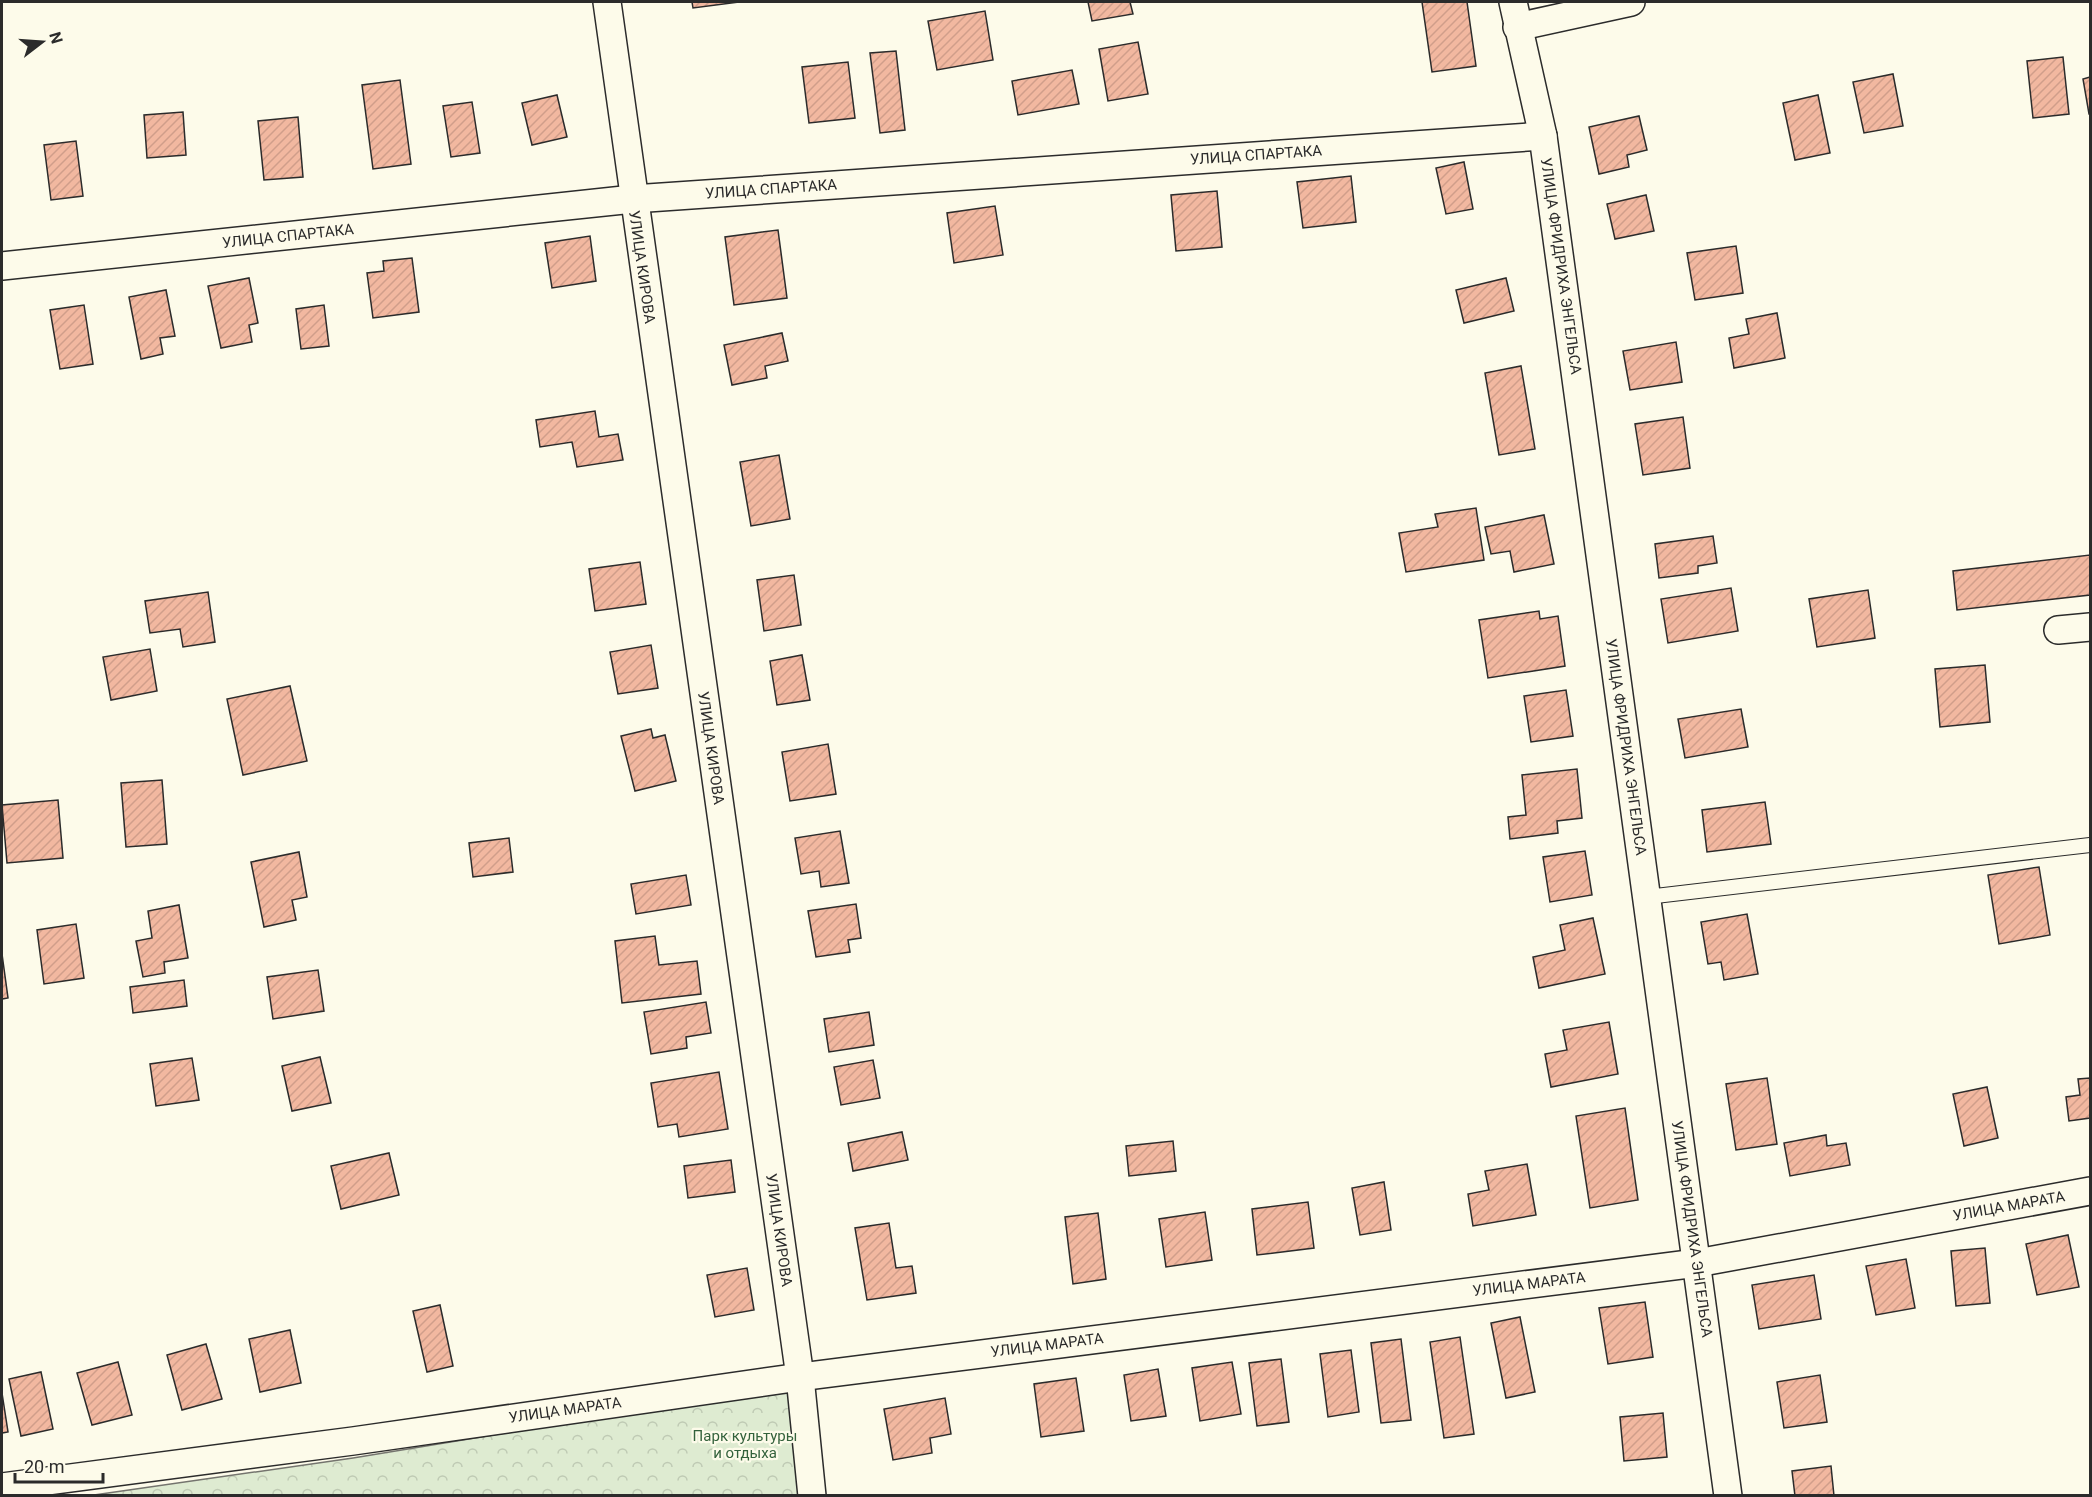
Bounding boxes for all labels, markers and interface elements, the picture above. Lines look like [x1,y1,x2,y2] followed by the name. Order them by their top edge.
[12,12,72,72] north arrow
[45,30,67,46] text: N
[1189,141,1323,169] street label: УЛИЦА СПАРТАКА
[1537,157,1585,376] street label: УЛИЦА ФРИДРИХА ЭНГЕЛЬСА
[704,175,838,203] street label: УЛИЦА СПАРТАКА
[625,209,659,325] street label: УЛИЦА КИРОВА
[221,220,355,252] street label: УЛИЦА СПАРТАКА
[1602,638,1650,857] street label: УЛИЦА ФРИДРИХА ЭНГЕЛЬСА
[694,690,728,806] street label: УЛИЦА КИРОВА
[1668,1120,1716,1339] street label: УЛИЦА ФРИДРИХА ЭНГЕЛЬСА
[762,1172,796,1288] street label: УЛИЦА КИРОВА
[1952,1187,2067,1225] street label: УЛИЦА МАРАТА
[1472,1268,1587,1300] street label: УЛИЦА МАРАТА
[990,1329,1105,1361] street label: УЛИЦА МАРАТА
[508,1393,623,1427] street label: УЛИЦА МАРАТА
[693,1427,797,1462] park label: Парк культуры и отдыха
[15,1446,104,1484] scale bar
[24,1456,64,1477] text: 20 m

